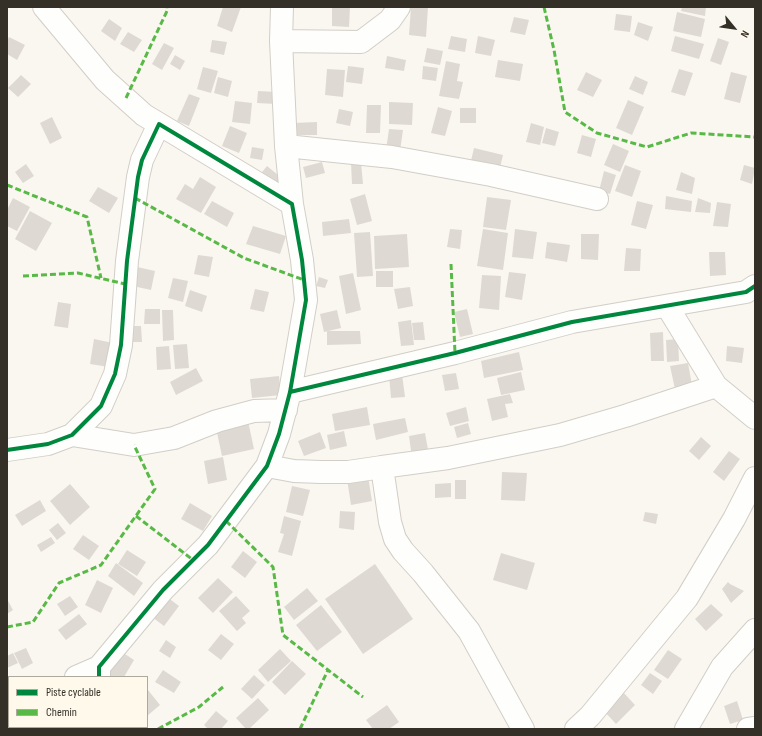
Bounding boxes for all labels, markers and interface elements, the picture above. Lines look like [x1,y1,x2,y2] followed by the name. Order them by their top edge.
[714,8,754,48] north arrow
[738,28,752,40] text: N
[8,676,148,728] legend
[46,685,101,700] text: Piste cyclable
[46,705,77,720] text: Chemin

